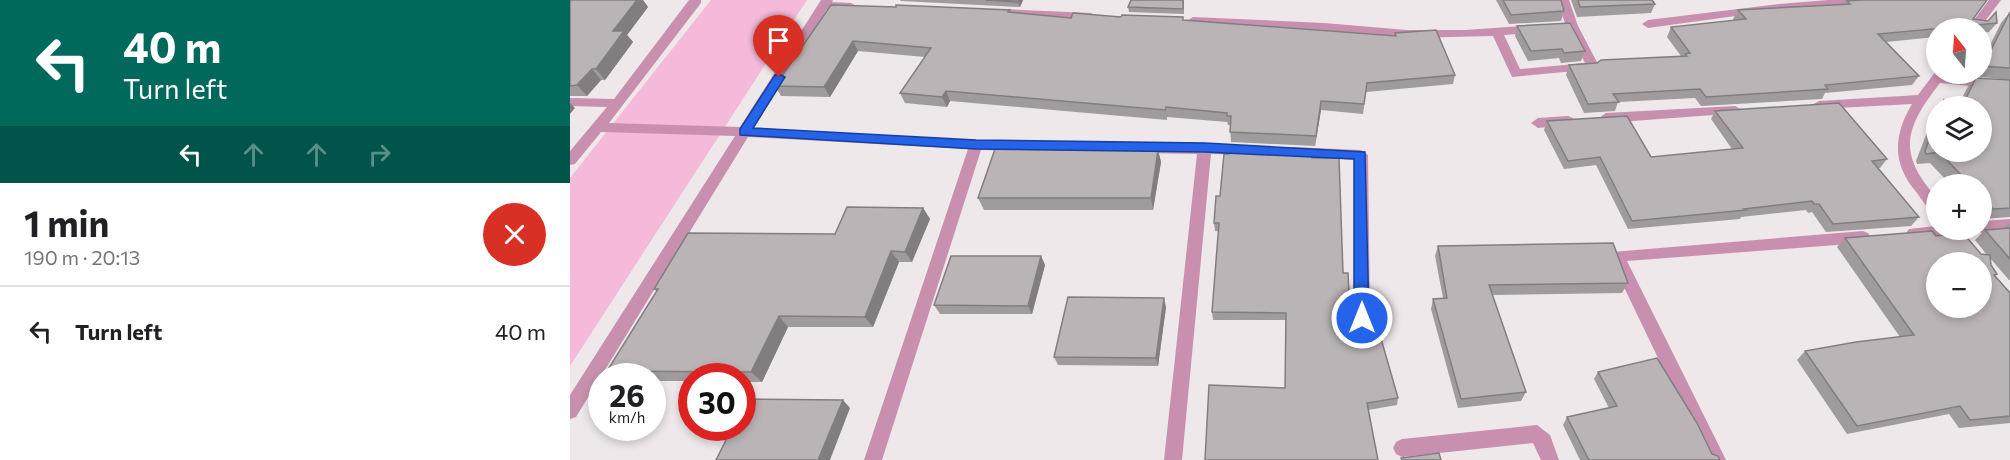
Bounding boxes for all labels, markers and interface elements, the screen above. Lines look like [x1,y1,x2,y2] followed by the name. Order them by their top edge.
[753,15,804,77] pin
[1926,18,1992,84] north arrow
[1926,18,1992,318] map controls
[123,20,221,72] text: 40 m
[24,24,102,102] icon: left
[762,24,795,57] icon: arrive
[123,72,227,105] text: Turn left
[1926,96,1992,162] button: layers
[174,138,207,171] icon: left
[237,138,270,171] icon: ahead
[300,138,333,171] icon: ahead
[363,138,396,171] icon: right
[1926,174,1992,240] button: +
[24,200,109,244] text: 1 min
[483,203,546,266] button: close
[24,245,140,269] text: 190 m · 20:13
[1926,252,1992,318] button: −
[1330,286,1394,350] position arrow
[24,315,57,348] icon: left
[75,318,162,345] text: Turn left
[495,318,546,345] text: 40 m
[678,363,756,441] speed limit sign: 30
[609,376,645,413] text: 26
[609,408,645,426] text: km/h

